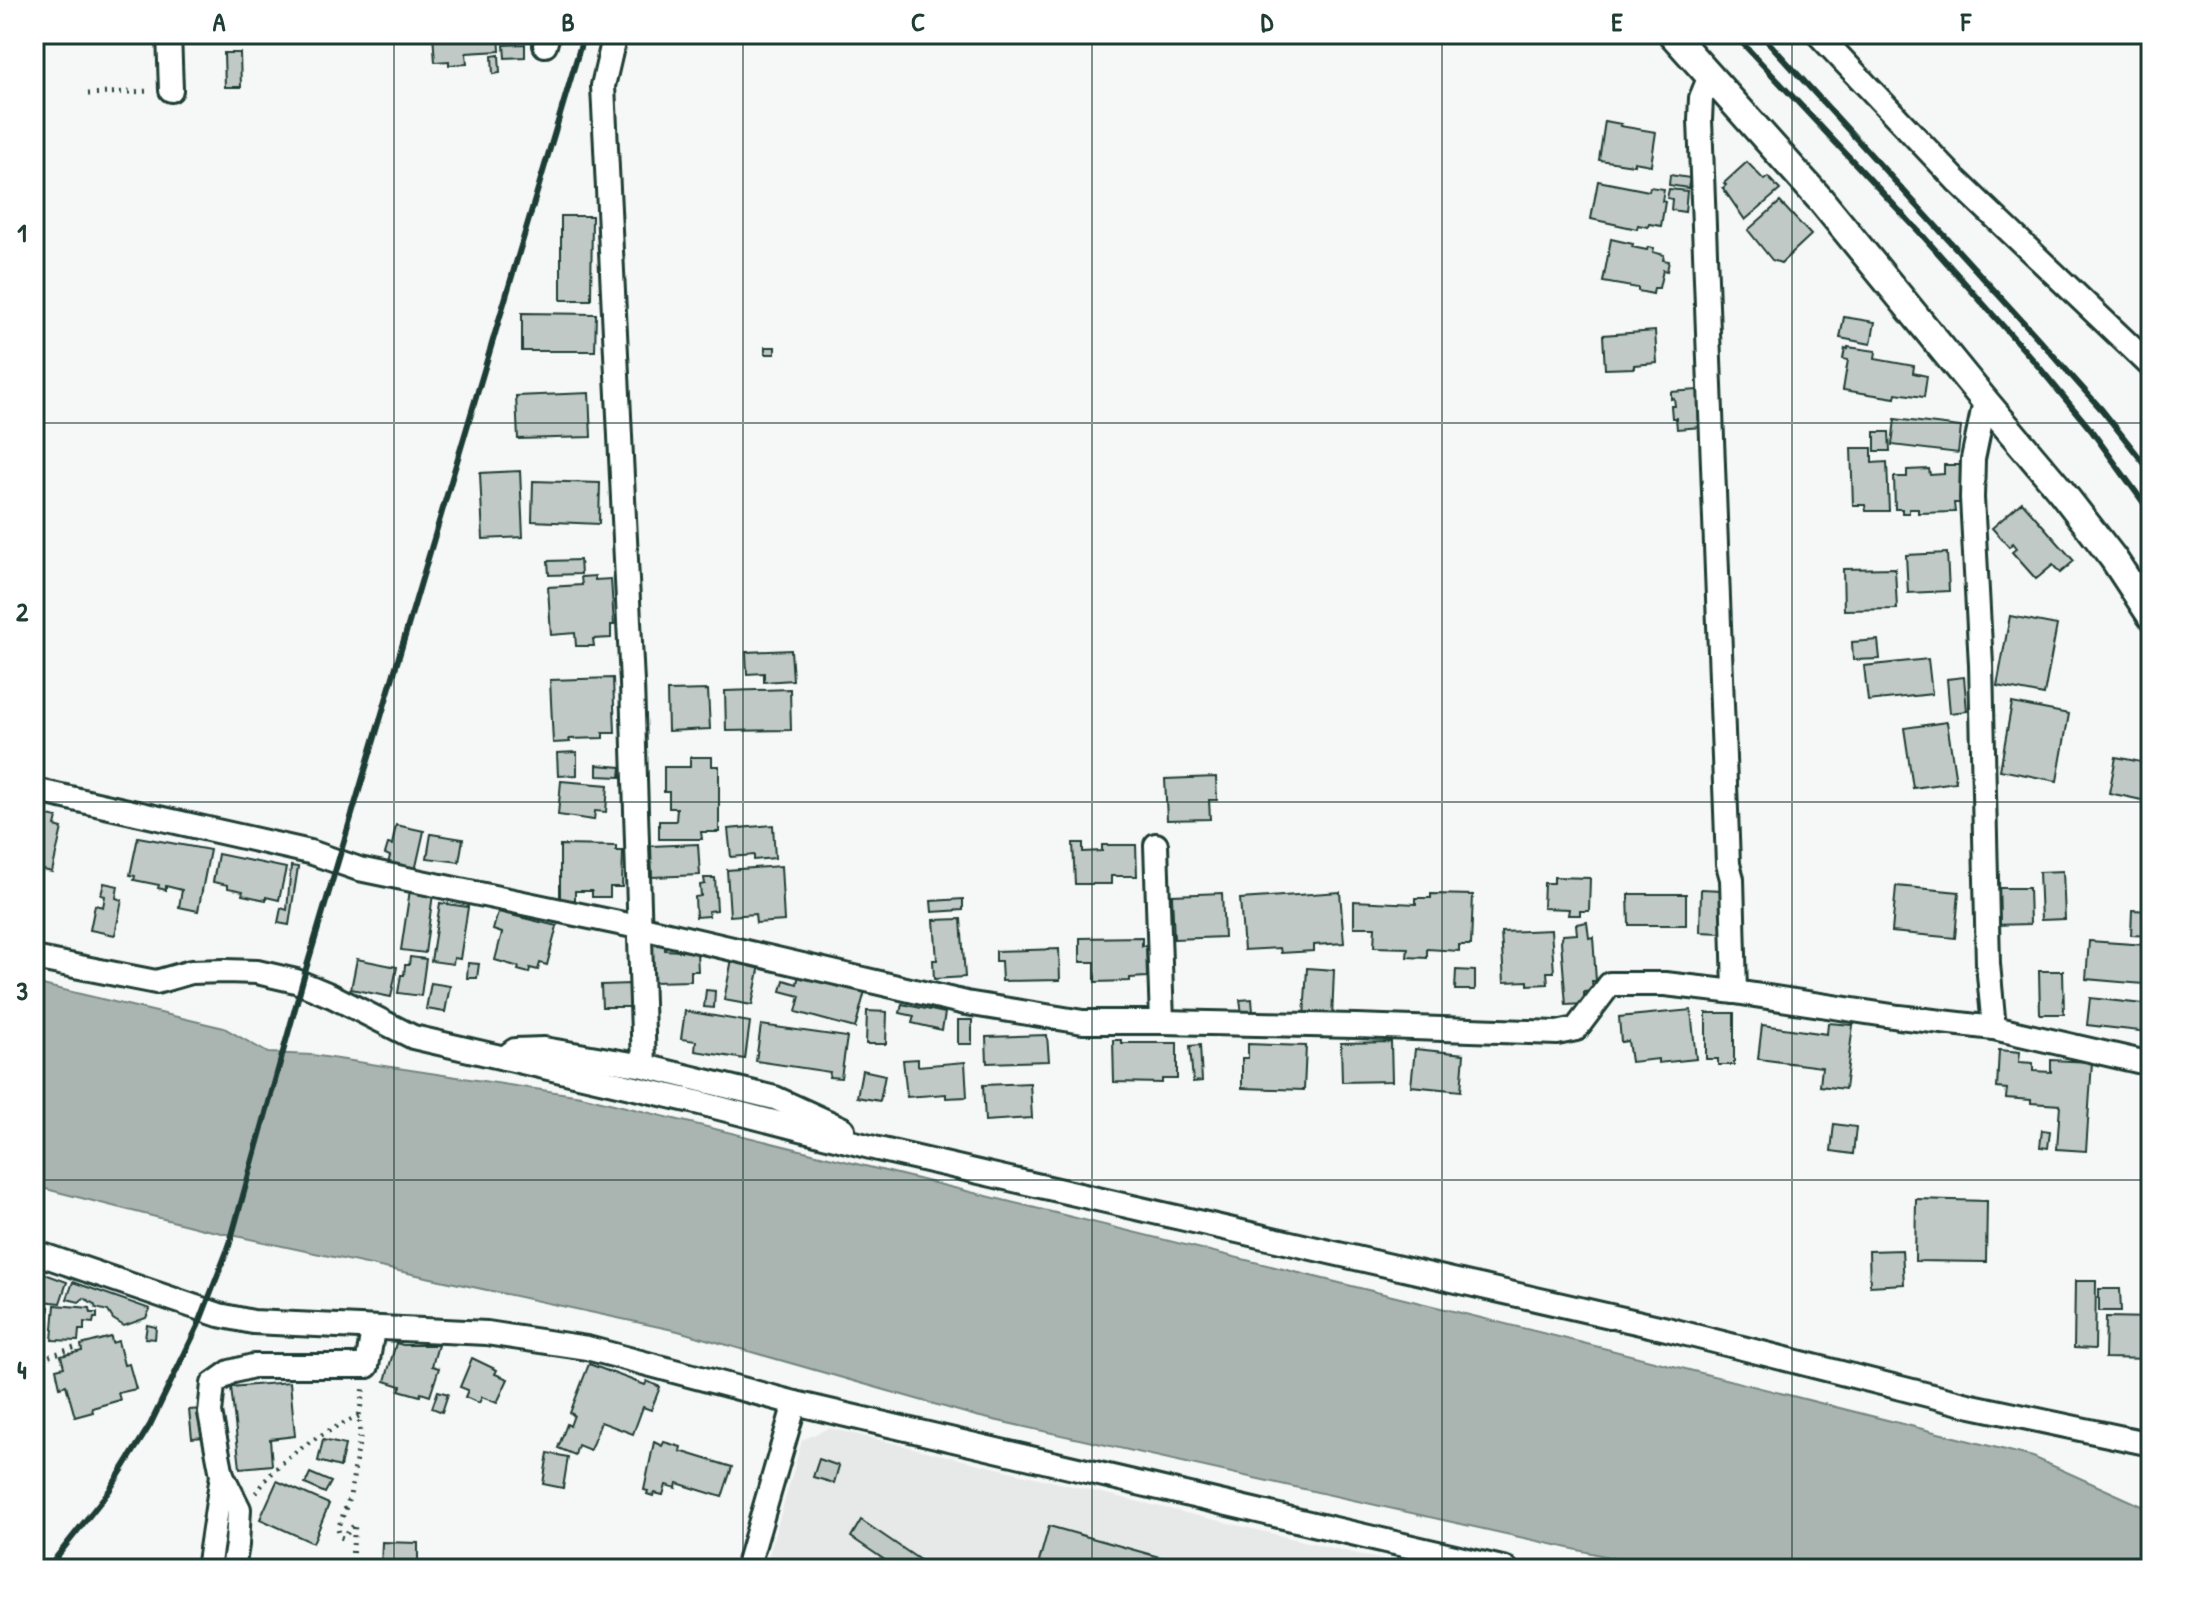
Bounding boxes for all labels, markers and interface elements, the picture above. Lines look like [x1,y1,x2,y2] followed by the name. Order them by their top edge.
[213,4,226,39] text: A
[561,4,575,39] text: B
[911,4,925,39] text: C
[1261,4,1274,39] text: D
[1611,4,1623,39] text: E
[1960,4,1972,39] text: F
[17,215,27,250] text: 1
[16,594,29,629] text: 2
[16,973,28,1008] text: 3
[17,1352,27,1387] text: 4

